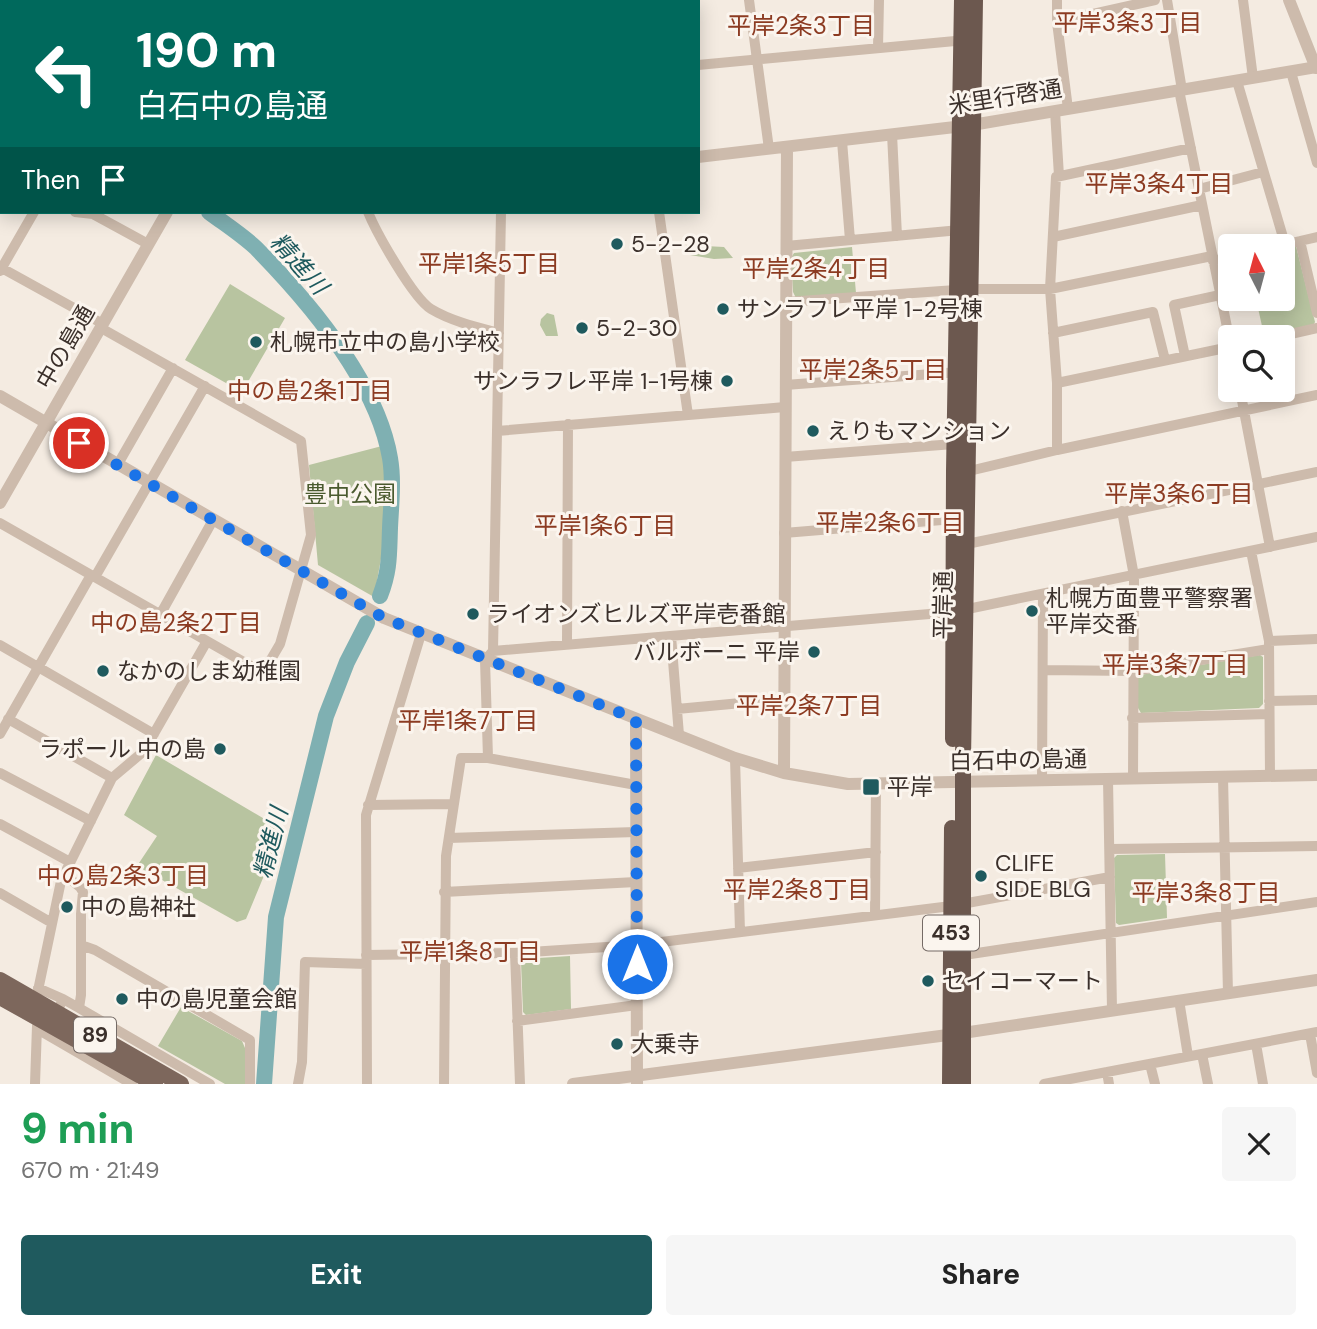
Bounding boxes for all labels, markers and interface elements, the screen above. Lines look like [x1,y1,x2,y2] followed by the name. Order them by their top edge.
[1054,7,1202,38] district label: 平岸3条3丁目
[727,10,875,41] district label: 平岸2条3丁目
[136,18,277,82] text: 190 m
[21,28,112,119] icon: left
[946,73,1064,121] street label: 米里行啓通
[136,85,328,127] text: 白石中の島通
[94,161,132,199] icon: arrive
[21,163,80,197] text: Then
[1085,168,1233,199] district label: 平岸3条4丁目
[264,227,337,303] water label: 精進川
[631,229,710,259] place label: 5-2-28
[1218,234,1295,312] north arrow
[1218,234,1295,402] map controls
[609,236,625,252] marker: 5-2-28
[418,248,560,279] district label: 平岸1条5丁目
[742,253,890,284] district label: 平岸2条4丁目
[737,294,983,324] place label: サンラフレ平岸 1-2号棟
[29,300,101,394] street label: 中の島通
[715,301,731,317] marker: サンラフレ平岸 1-2号棟
[596,313,678,343] place label: 5-2-30
[574,320,590,336] marker: 5-2-30
[1218,325,1295,402] button: search
[270,327,500,357] place label: 札幌市立中の島小学校
[248,334,264,350] marker: 札幌市立中の島小学校
[799,354,947,385] district label: 平岸2条5丁目
[473,366,713,396] place label: サンラフレ平岸 1-1号棟
[719,373,735,389] marker: サンラフレ平岸 1-1号棟
[227,375,393,406] district label: 中の島2条1丁目
[49,413,109,473] pin
[827,416,1011,446] place label: えりもマンション
[805,423,821,439] marker: えりもマンション
[60,424,98,462] icon: arrive
[1104,478,1254,509] district label: 平岸3条6丁目
[304,479,396,509] park label: 豊中公園
[816,507,964,538] district label: 平岸2条6丁目
[534,510,676,541] district label: 平岸1条6丁目
[927,570,959,640] street label: 平岸通
[1046,583,1253,639] place label: 札幌方面豊平警察署 平岸交番
[487,599,786,629] place label: ライオンズヒルズ平岸壱番館
[1024,603,1040,619] marker: 札幌方面豊平警察署 平岸交番
[465,606,481,622] marker: ライオンズヒルズ平岸壱番館
[90,607,262,638] district label: 中の島2条2丁目
[633,637,800,667] place label: バルボーニ 平岸
[806,644,822,660] marker: バルボーニ 平岸
[1102,649,1249,680] district label: 平岸3条7丁目
[117,656,301,686] place label: なかのしま幼稚園
[95,663,111,679] marker: なかのしま幼稚園
[736,690,882,721] district label: 平岸2条7丁目
[398,705,538,736] district label: 平岸1条7丁目
[39,734,206,764] place label: ラポール 中の島
[212,741,228,757] marker: ラポール 中の島
[949,744,1087,776] street label: 白石中の島通
[887,772,933,802] place label: 平岸
[861,777,881,797] marker: 平岸
[247,801,295,882] water label: 精進川
[995,848,1091,904] place label: CLIFE SIDE BLG
[37,860,209,891] district label: 中の島2条3丁目
[973,868,989,884] marker: CLIFE SIDE BLG
[723,874,871,905] district label: 平岸2条8丁目
[1132,877,1280,908] district label: 平岸3条8丁目
[81,892,196,922] place label: 中の島神社
[59,899,75,915] marker: 中の島神社
[923,916,979,950] road number: 453
[600,927,674,1001] position arrow
[399,936,541,967] district label: 平岸1条8丁目
[942,966,1103,996] place label: セイコーマート
[920,973,936,989] marker: セイコーマート
[136,984,297,1014] place label: 中の島児童会館
[114,991,130,1007] marker: 中の島児童会館
[74,1018,116,1052] road number: 89
[631,1029,700,1059] place label: 大乗寺
[609,1036,625,1052] marker: 大乗寺
[21,1101,134,1156] text: 9 min
[1222,1107,1296,1181] button: close
[21,1155,159,1185] text: 670 m · 21:49
[21,1235,652,1315] button: Exit
[666,1235,1296,1315] button: Share

